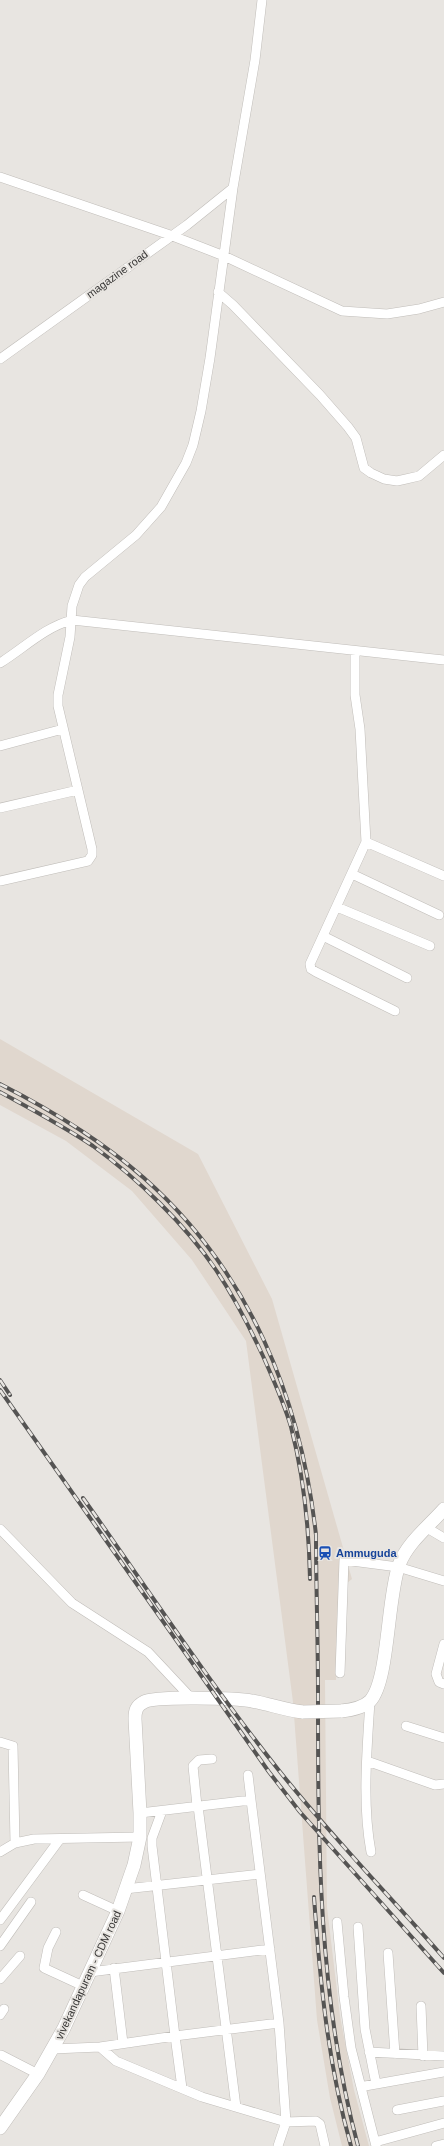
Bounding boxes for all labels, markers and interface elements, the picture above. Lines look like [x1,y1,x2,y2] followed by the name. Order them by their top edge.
[84,248,150,300] street label: magazine road
[317,1545,333,1561] station icon: Ammuguda
[336,1547,397,1559] place label: Ammuguda
[53,1909,123,2041] street label: vivekandapuram - CDM road

